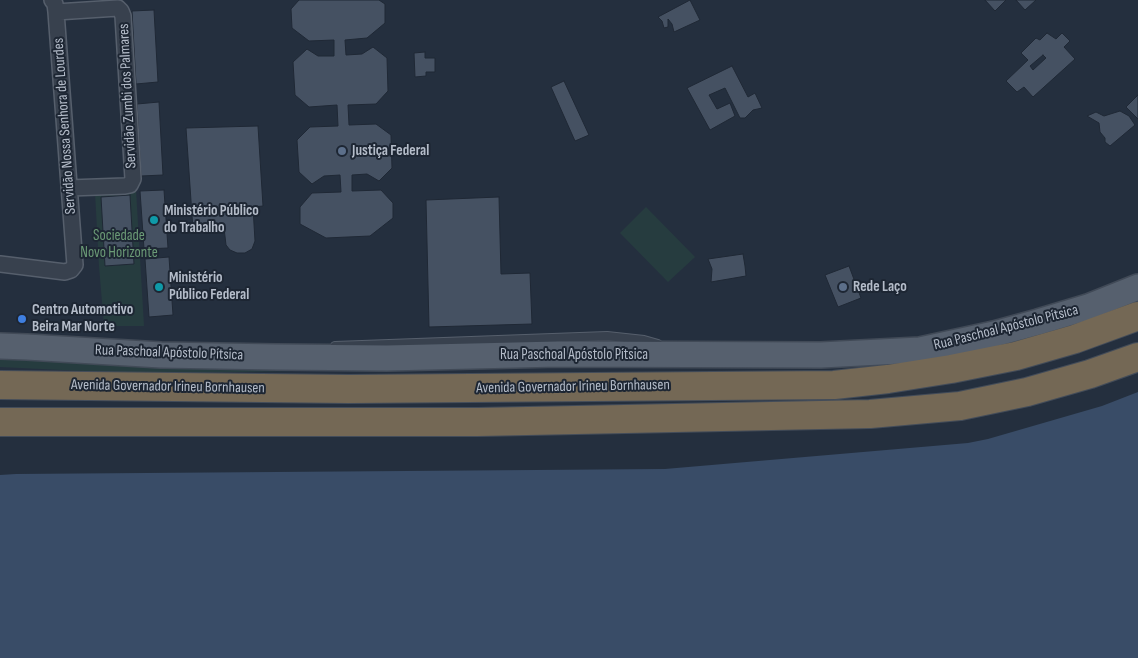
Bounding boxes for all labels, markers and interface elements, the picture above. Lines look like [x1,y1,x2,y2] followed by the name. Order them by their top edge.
[115,23,141,169] street label: Servidão Zumbi dos Palmares
[50,37,80,215] street label: Servidão Nossa Senhora de Lourdes
[352,142,429,160] place label: Justiça Federal
[336,145,348,157] marker: Justiça Federal
[164,202,259,237] place label: Ministério Público do Trabalho
[148,214,160,226] marker: Ministério Público do Trabalho
[80,227,158,262] park label: Sociedade Novo Horizonte
[169,269,249,304] place label: Ministério Público Federal
[853,278,907,296] place label: Rede Laço
[153,281,165,293] marker: Ministério Público Federal
[837,281,849,293] marker: Rede Laço
[32,301,133,336] place label: Centro Automotivo Beira Mar Norte
[932,301,1080,355] street label: Rua Paschoal Apóstolo Pítsica
[16,313,28,325] marker: Centro Automotivo Beira Mar Norte
[95,341,243,365] street label: Rua Paschoal Apóstolo Pítsica
[500,346,648,364] street label: Rua Paschoal Apóstolo Pítsica
[71,376,265,398] street label: Avenida Governador Irineu Bornhausen
[476,376,670,398] street label: Avenida Governador Irineu Bornhausen

